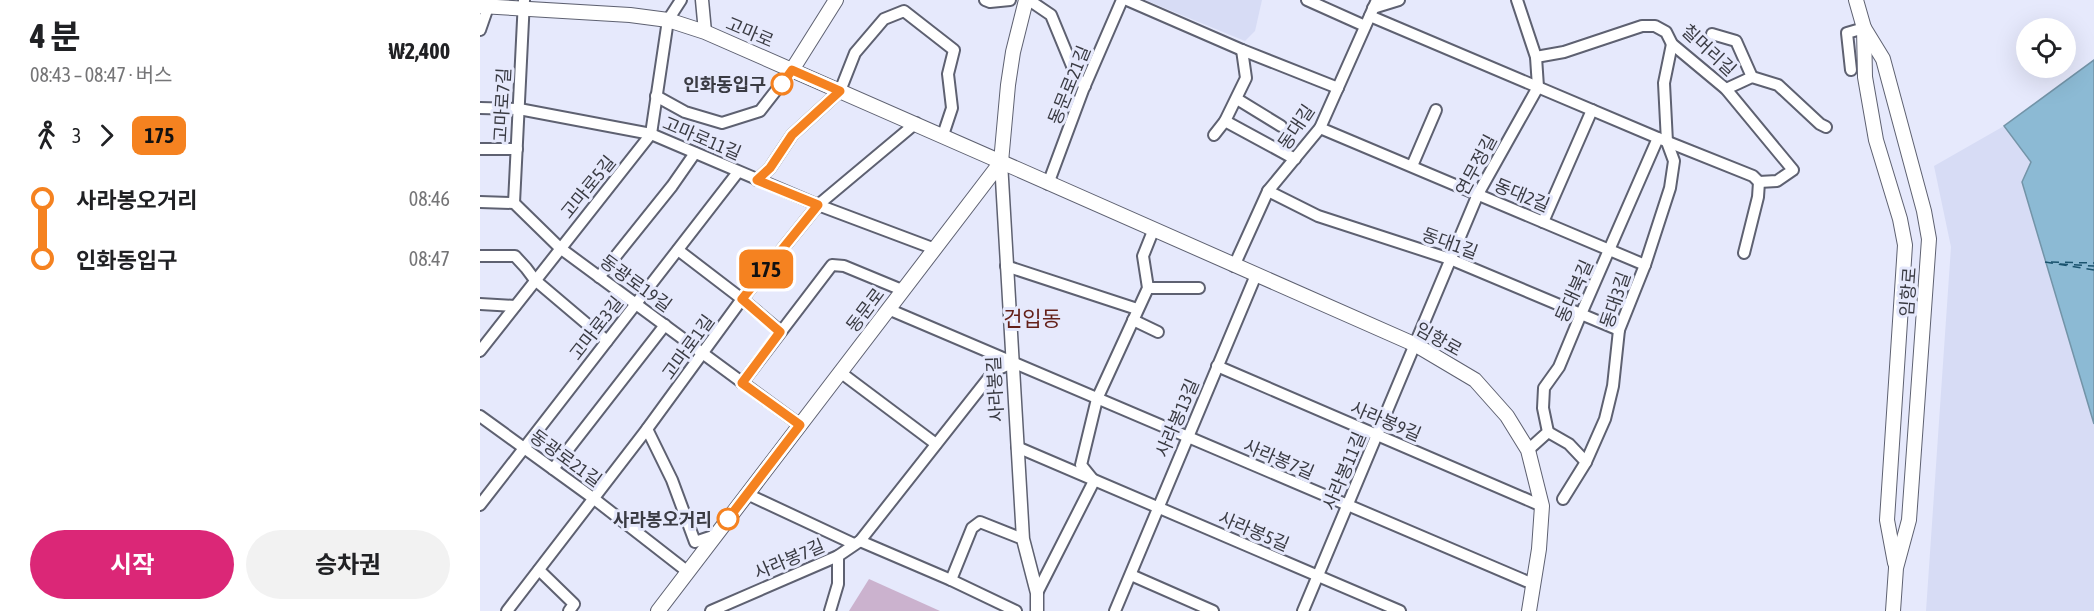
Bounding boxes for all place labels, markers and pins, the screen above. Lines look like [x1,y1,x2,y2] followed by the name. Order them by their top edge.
[771,73,793,95] marker: 인화동입구
[683,74,766,95] place label: 인화동입구
[717,508,739,530] marker: 사라봉오거리
[613,509,712,530] place label: 사라봉오거리

